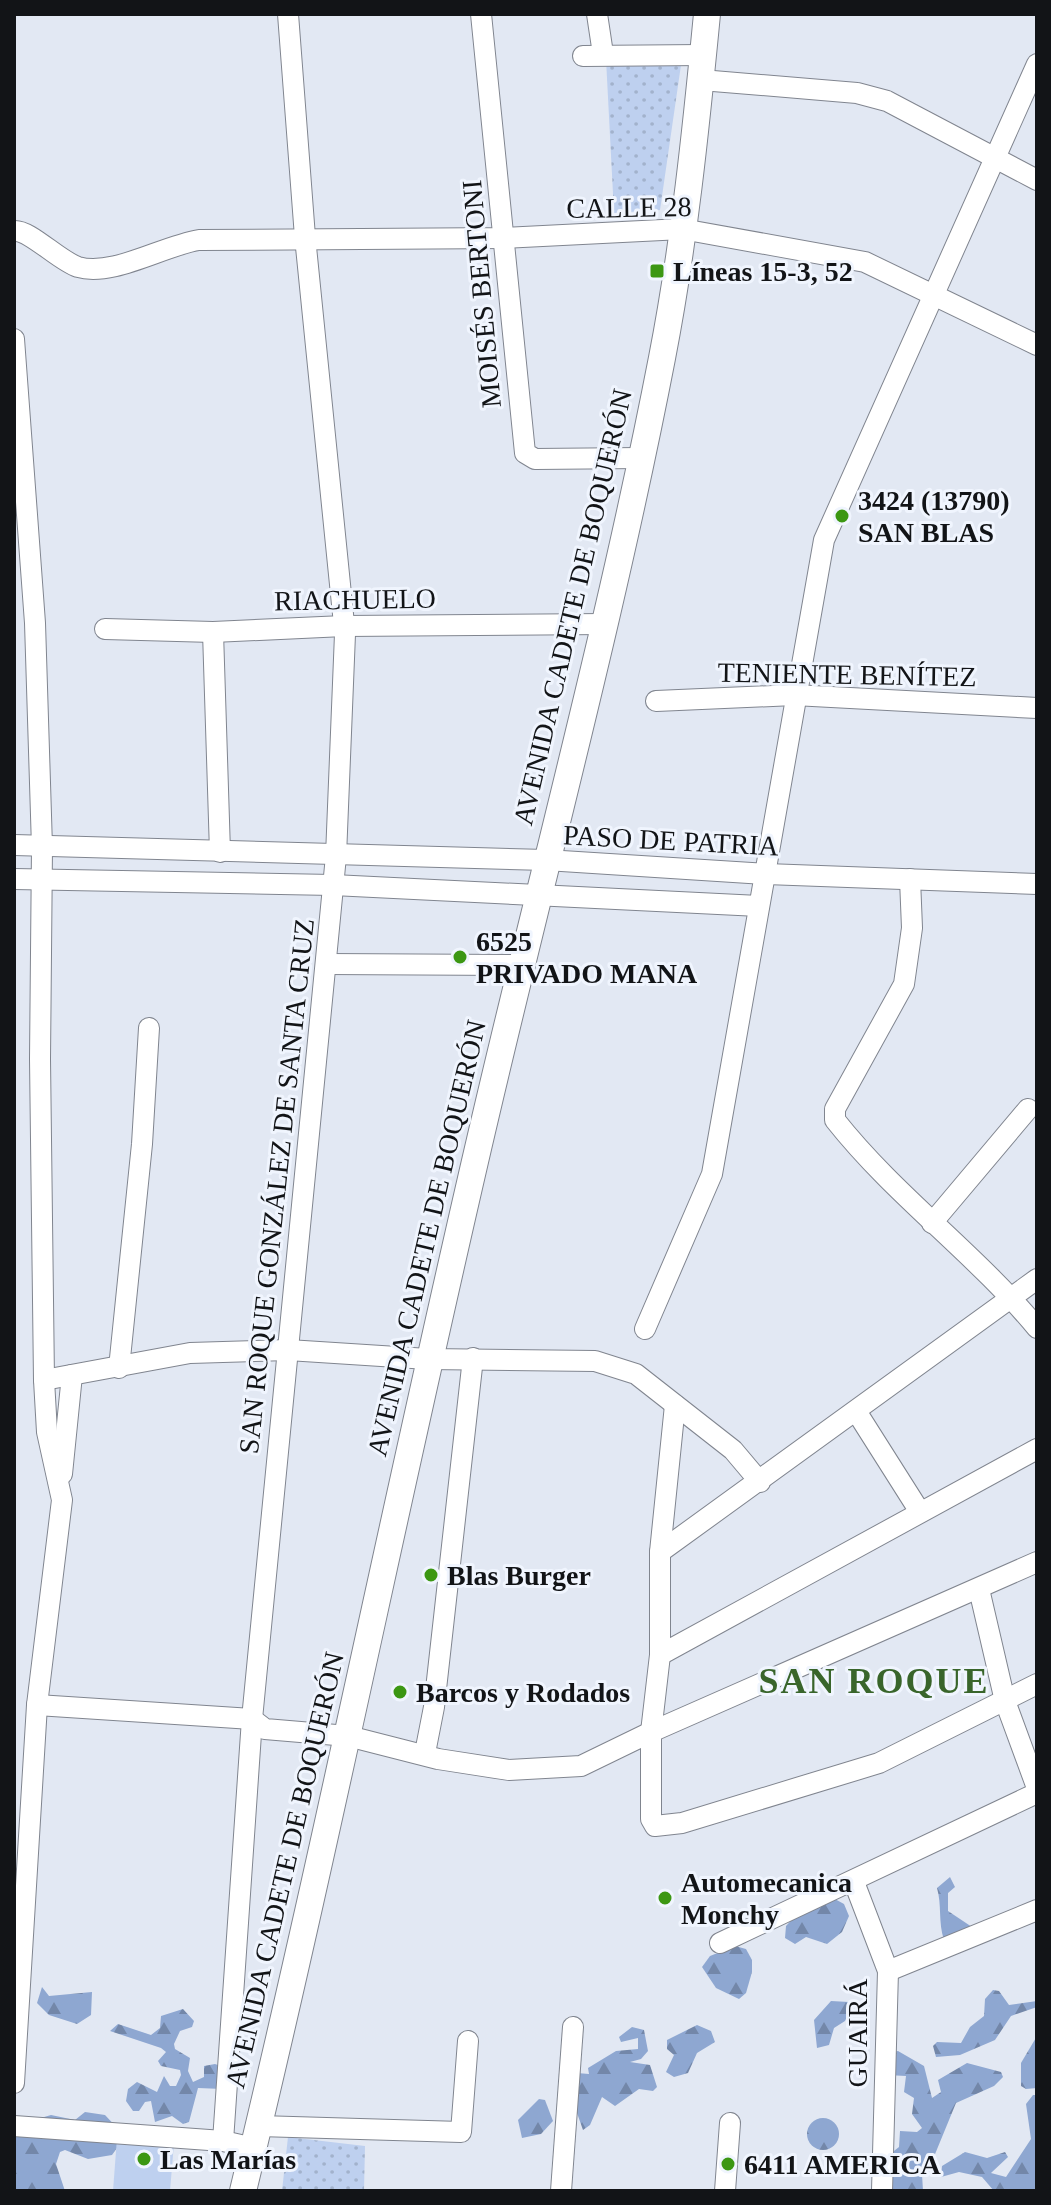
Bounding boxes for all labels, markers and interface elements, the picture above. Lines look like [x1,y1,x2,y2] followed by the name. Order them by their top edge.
[456,179,507,409] street label: MOISÉS BERTONI
[566,191,692,224] street label: CALLE 28
[673,256,853,287] place label: Líneas 15-3, 52
[648,262,666,280] marker: Líneas 15-3, 52
[507,386,638,828] street label: AVENIDA CADETE DE BOQUERÓN
[858,485,1010,548] place label: 3424 (13790) SAN BLAS
[833,507,851,525] marker: 3424 (13790) SAN BLAS
[274,583,436,616] street label: RIACHUELO
[717,657,977,692] street label: TENIENTE BENÍTEZ
[562,819,780,862] street label: PASO DE PATRIA
[233,917,320,1455] street label: SAN ROQUE GONZÁLEZ DE SANTA CRUZ
[476,926,698,989] place label: 6525 PRIVADO MANA
[451,948,469,966] marker: 6525 PRIVADO MANA
[361,1017,492,1459] street label: AVENIDA CADETE DE BOQUERÓN
[447,1560,591,1591] place label: Blas Burger
[422,1566,440,1584] marker: Blas Burger
[219,1649,350,2091] street label: AVENIDA CADETE DE BOQUERÓN
[758,1661,990,1701] district label: SAN ROQUE
[416,1677,630,1708] place label: Barcos y Rodados
[391,1683,409,1701] marker: Barcos y Rodados
[681,1867,852,1930] place label: Automecanica Monchy
[656,1889,674,1907] marker: Automecanica Monchy
[842,1978,873,2087] street label: GUAIRÁ
[160,2144,296,2175] place label: Las Marías
[744,2149,942,2180] place label: 6411 AMERICA
[135,2150,153,2168] marker: Las Marías
[719,2155,737,2173] marker: 6411 AMERICA

